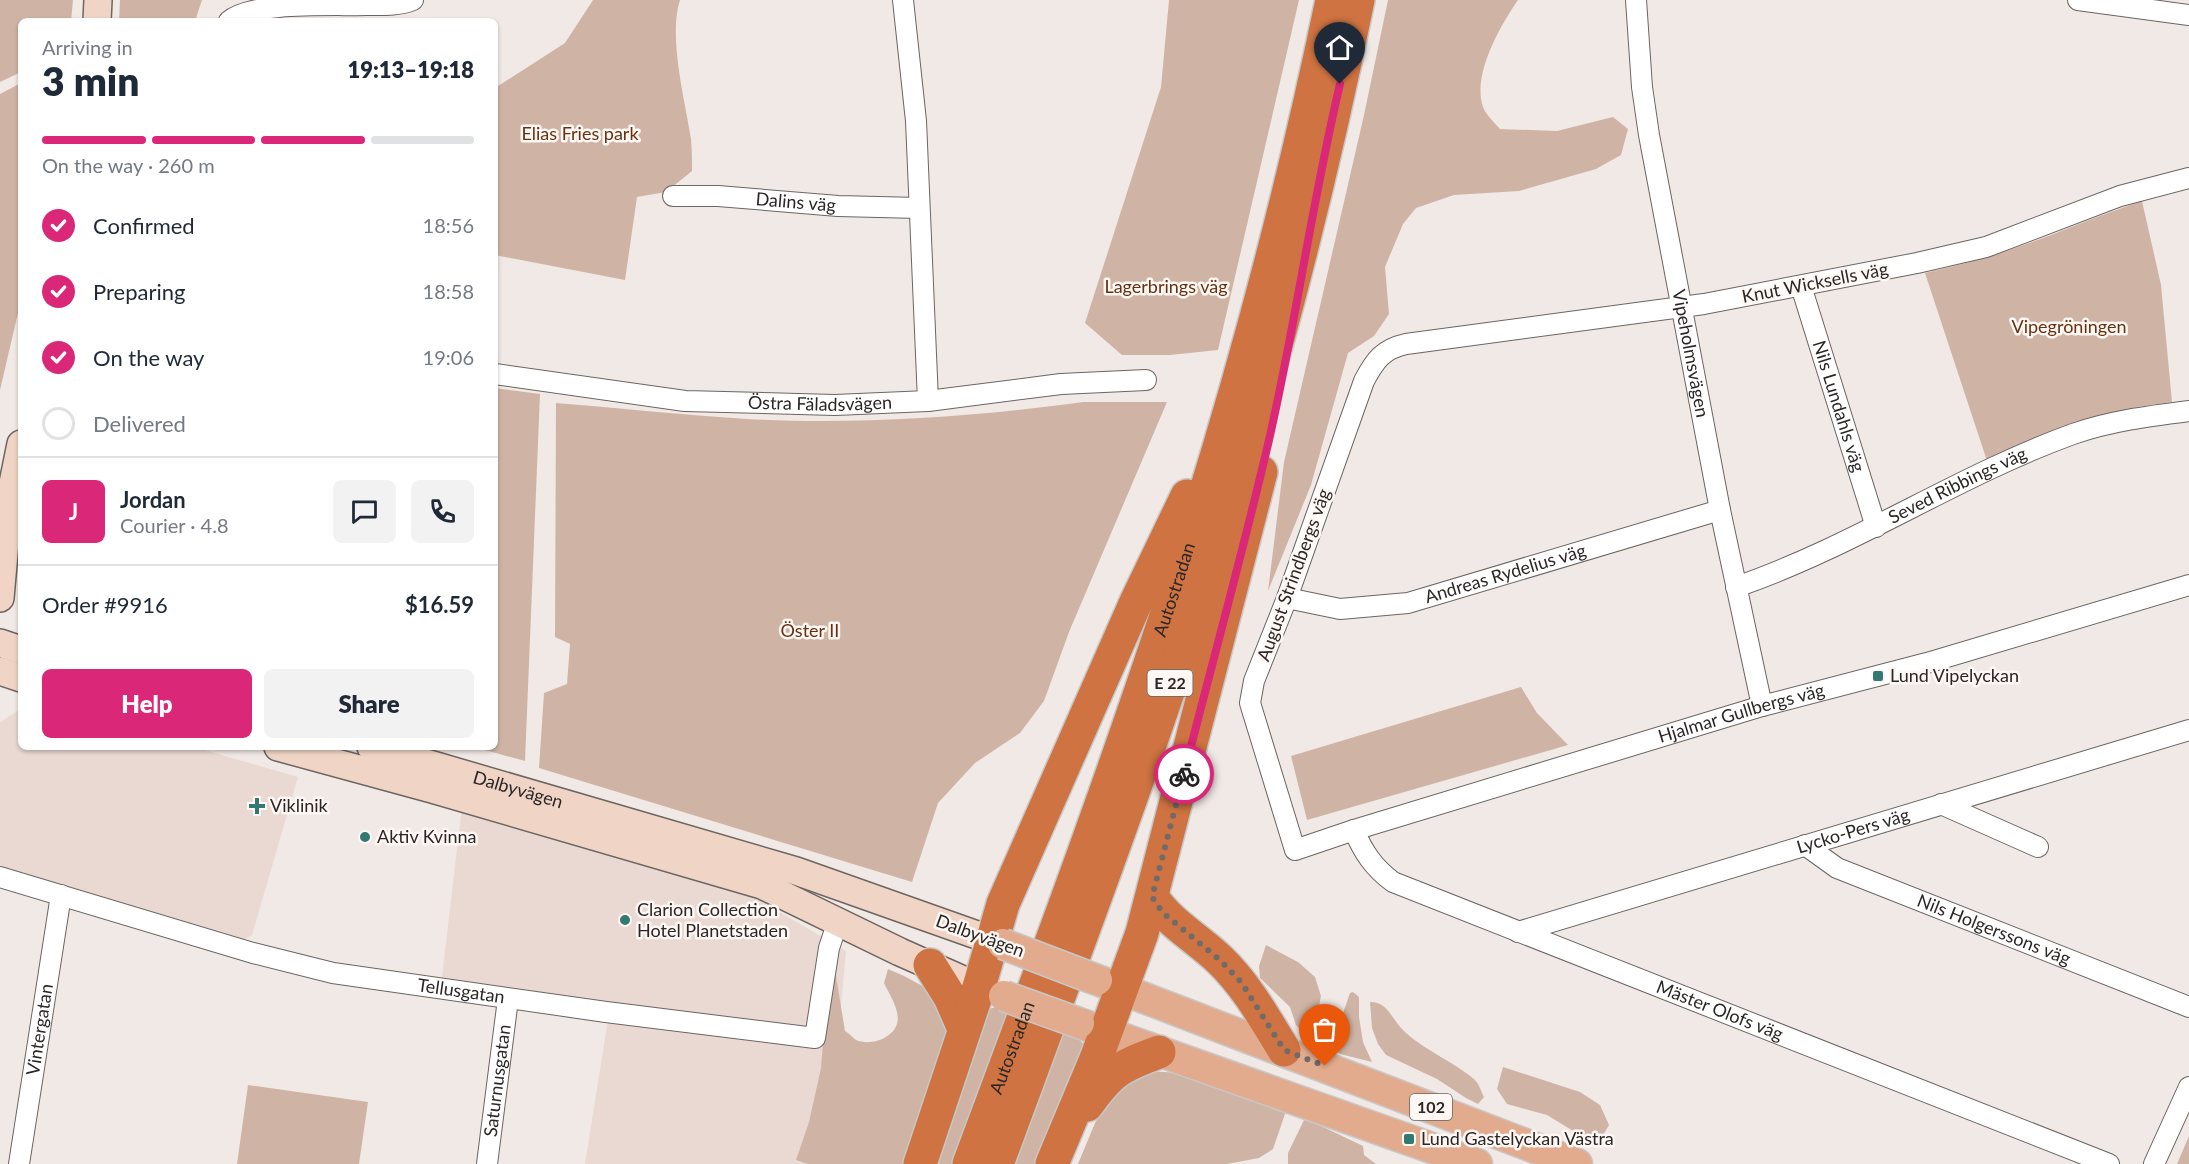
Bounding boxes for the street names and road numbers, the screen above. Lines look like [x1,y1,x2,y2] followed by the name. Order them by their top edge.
[755,187,837,216] street label: Dalins väg
[1740,257,1890,307] street label: Knut Wicksells väg
[1668,287,1714,419] street label: Vipeholmsvägen
[1809,338,1870,474] street label: Nils Lundahls väg
[748,391,892,415] street label: Östra Fäladsvägen
[1884,442,2030,528] street label: Seved Ribbings väg
[1252,486,1334,664] street label: August Strindbergs väg
[1422,539,1588,607] street label: Andreas Rydelius väg
[1148,540,1199,639] street label: Autostradan
[1148,670,1192,696] road number: E 22
[1655,678,1827,747] street label: Hjalmar Gullbergs väg
[471,765,566,812] street label: Dalbyvägen
[1794,803,1912,857] street label: Lycko-Pers väg
[1914,889,2074,969] street label: Nils Holgerssons väg
[933,909,1028,961] street label: Dalbyvägen
[416,973,506,1007] street label: Tellusgatan
[1654,975,1787,1045] street label: Mäster Olofs väg
[21,982,57,1077] street label: Vintergatan
[984,998,1039,1097] street label: Autostradan
[479,1023,515,1138] street label: Saturnusgatan
[1410,1094,1452,1120] road number: 102

